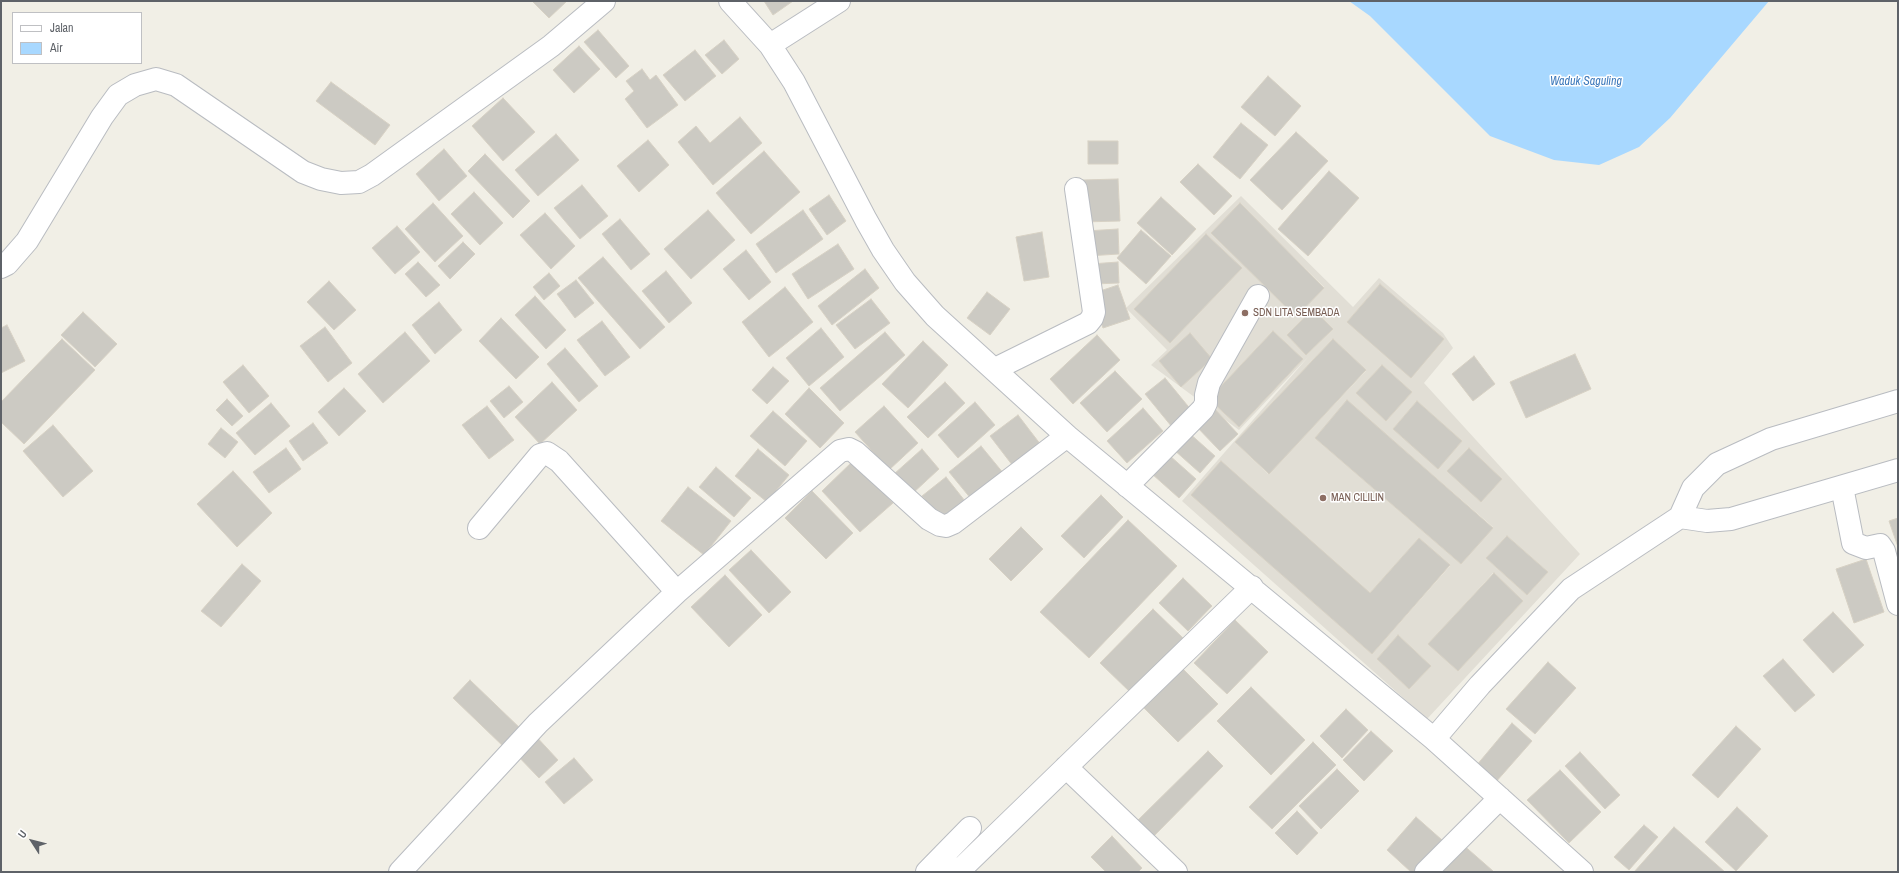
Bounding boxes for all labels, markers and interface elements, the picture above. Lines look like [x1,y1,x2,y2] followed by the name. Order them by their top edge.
[12,12,142,64] legend
[50,20,74,36] text: Jalan
[50,40,63,56] text: Air
[1550,75,1622,89] water label: Waduk Saguling
[1253,306,1340,320] place label: SDN LITA SEMBADA
[1240,308,1250,318] marker: SDN LITA SEMBADA
[1331,491,1384,505] place label: MAN CILILIN
[1318,493,1328,503] marker: MAN CILILIN
[12,821,52,861] north arrow
[15,827,30,841] text: U

